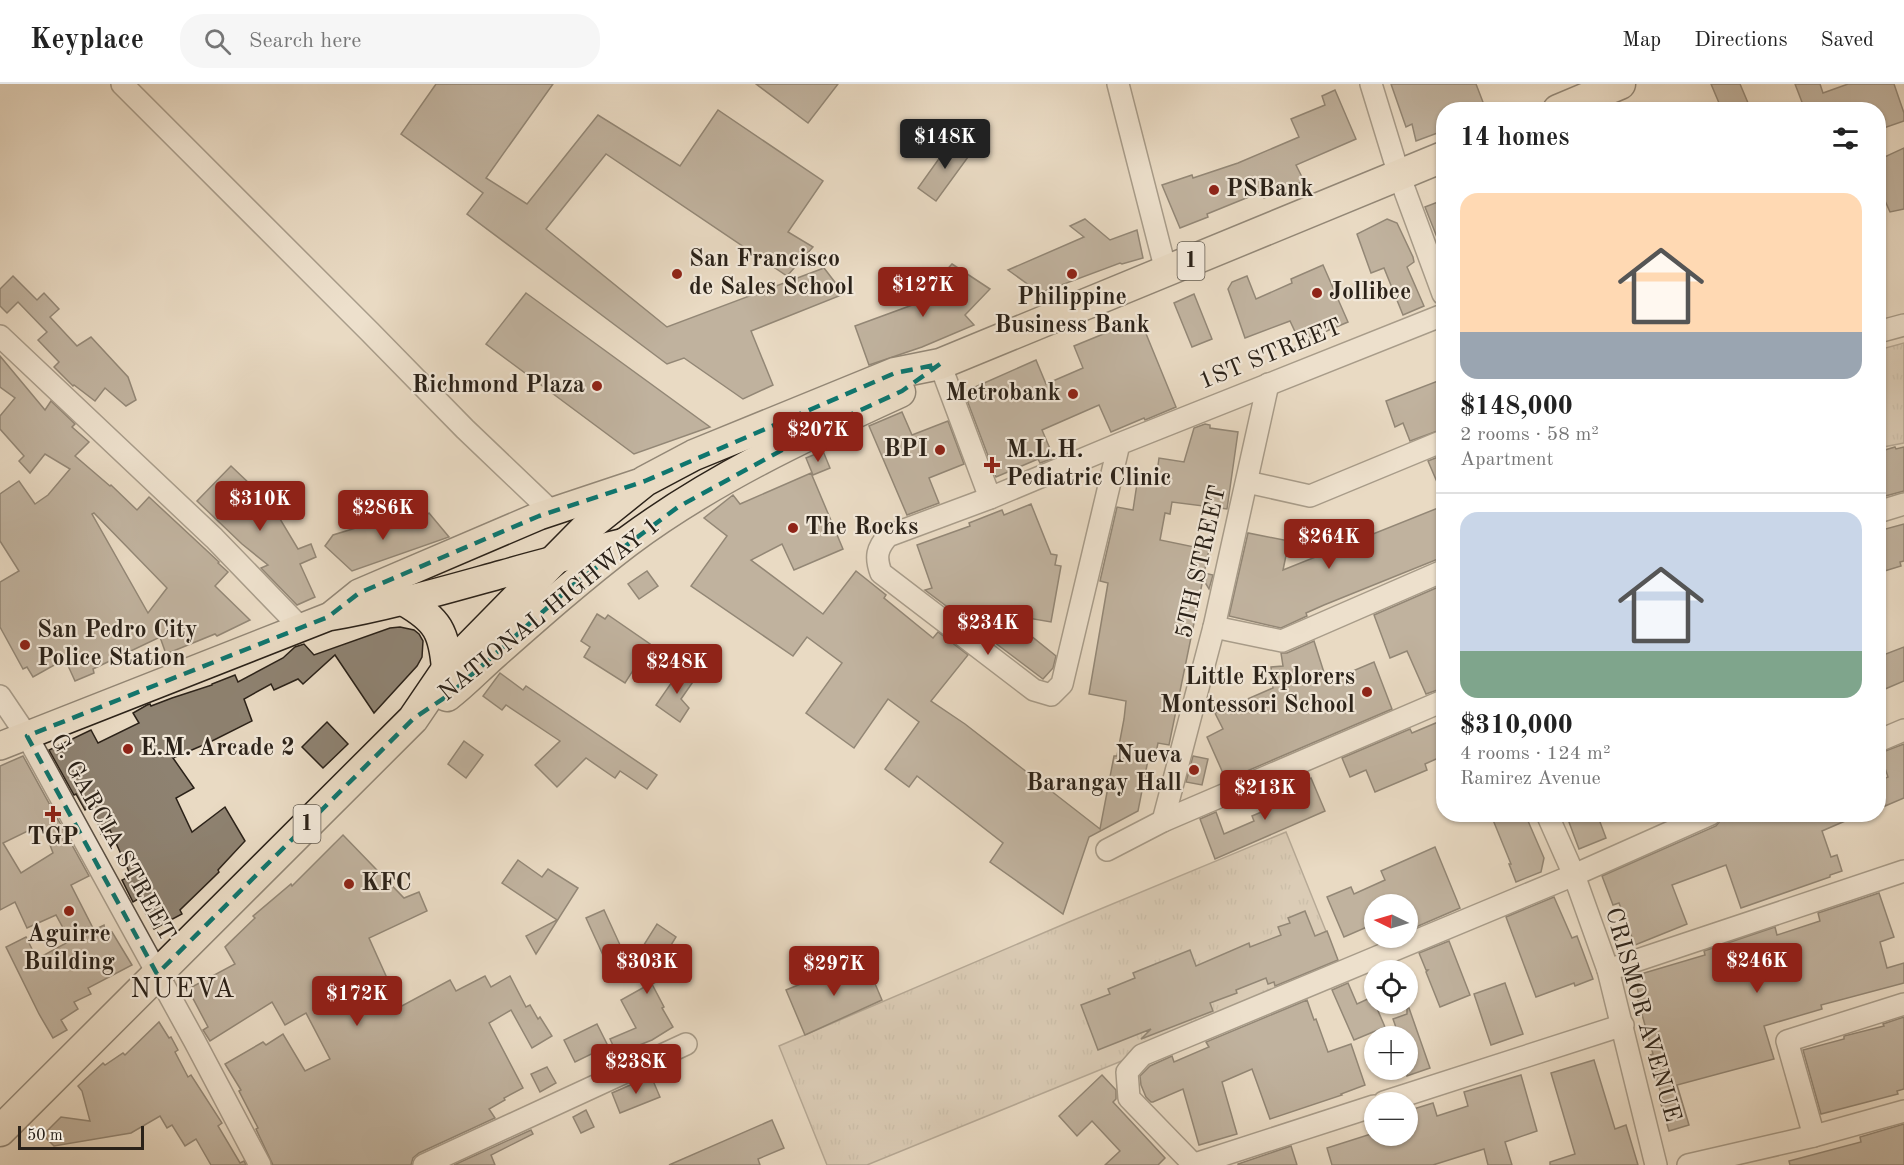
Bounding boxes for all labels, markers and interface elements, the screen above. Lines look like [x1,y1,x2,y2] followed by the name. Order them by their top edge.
[180,14,600,68] search box
[201,25,234,58] icon: search
[30,27,144,55] text: Keyplace
[249,30,361,52] text: Search here
[1622,30,1661,51] text: Map
[1694,30,1788,51] text: Directions
[1821,30,1874,51] text: Saved
[903,119,987,170] pin: $148K
[1829,122,1862,155] icon: filters
[1460,125,1569,151] text: 14 homes
[914,128,976,148] text: $148K
[1226,178,1314,202] place label: PSBank
[1207,183,1221,197] marker: PSBank
[1607,232,1715,340] icon: home
[1178,242,1204,280] road number: 1
[689,248,854,300] place label: San Francisco de Sales School
[670,267,684,281] marker: San Francisco de Sales School
[881,267,965,318] pin: $127K
[1065,267,1079,281] marker: Philippine Business Bank
[892,276,954,296] text: $127K
[1329,281,1411,305] place label: Jollibee
[994,286,1150,338] place label: Philippine Business Bank
[1310,286,1324,300] marker: Jollibee
[1196,315,1346,395] street label: 1ST STREET
[412,374,585,398] place label: Richmond Plaza
[590,379,604,393] marker: Richmond Plaza
[945,382,1061,406] place label: Metrobank
[1066,387,1080,401] marker: Metrobank
[1460,394,1573,420] text: $148,000
[776,412,860,463] pin: $207K
[787,421,849,441] text: $207K
[1460,425,1599,445] text: 2 rooms · 58 m²
[884,438,928,462] place label: BPI
[1006,439,1171,491] place label: M.L.H. Pediatric Clinic
[933,443,947,457] marker: BPI
[1460,450,1554,470] text: Apartment
[983,456,1001,474] marker: M.L.H. Pediatric Clinic
[218,481,302,532] pin: $310K
[1173,483,1231,641] street label: 5TH STREET
[229,490,291,510] text: $310K
[341,490,425,541] pin: $286K
[352,499,414,519] text: $286K
[435,514,665,706] street label: NATIONAL HIGHWAY 1
[805,516,918,540] place label: The Rocks
[1287,519,1371,570] pin: $264K
[786,521,800,535] marker: The Rocks
[1298,528,1360,548] text: $264K
[1607,551,1715,659] icon: home
[946,605,1030,656] pin: $234K
[957,614,1019,634] text: $234K
[37,619,197,671] place label: San Pedro City Police Station
[18,638,32,652] marker: San Pedro City Police Station
[635,644,719,695] pin: $248K
[646,653,708,673] text: $248K
[1160,666,1355,718] place label: Little Explorers Montessori School
[1360,685,1374,699] marker: Little Explorers Montessori School
[1460,713,1573,739] text: $310,000
[45,730,179,946] street label: G. GARCIA STREET
[140,737,295,761] place label: E.M. Arcade 2
[121,742,135,756] marker: E.M. Arcade 2
[1026,744,1182,796] place label: Nueva Barangay Hall
[1460,744,1610,764] text: 4 rooms · 124 m²
[1187,763,1201,777] marker: Nueva Barangay Hall
[1460,769,1601,789] text: Ramirez Avenue
[1223,770,1307,821] pin: $213K
[1234,779,1296,799] text: $213K
[294,805,320,843] road number: 1
[46,807,60,821] marker: TGP
[27,826,79,850] place label: TGP
[361,872,411,896] place label: KFC
[342,877,356,891] marker: KFC
[1364,894,1418,948] north arrow
[1364,894,1418,1146] map controls
[62,904,76,918] marker: Aguirre Building
[1600,905,1684,1125] street label: CRISMOR AVENUE
[23,923,115,975] place label: Aguirre Building
[1715,943,1799,994] pin: $246K
[605,944,689,995] pin: $303K
[792,946,876,997] pin: $297K
[1726,952,1788,972] text: $246K
[616,953,678,973] text: $303K
[803,955,865,975] text: $297K
[1364,960,1418,1014] button: locate
[130,976,236,1003] district label: NUEVA
[315,976,399,1027] pin: $172K
[326,985,388,1005] text: $172K
[1364,1026,1418,1080] button: +
[594,1044,678,1095] pin: $238K
[605,1053,667,1073] text: $238K
[1364,1092,1418,1146] button: −
[18,1123,144,1150] scale bar
[27,1128,63,1144] text: 50 m

